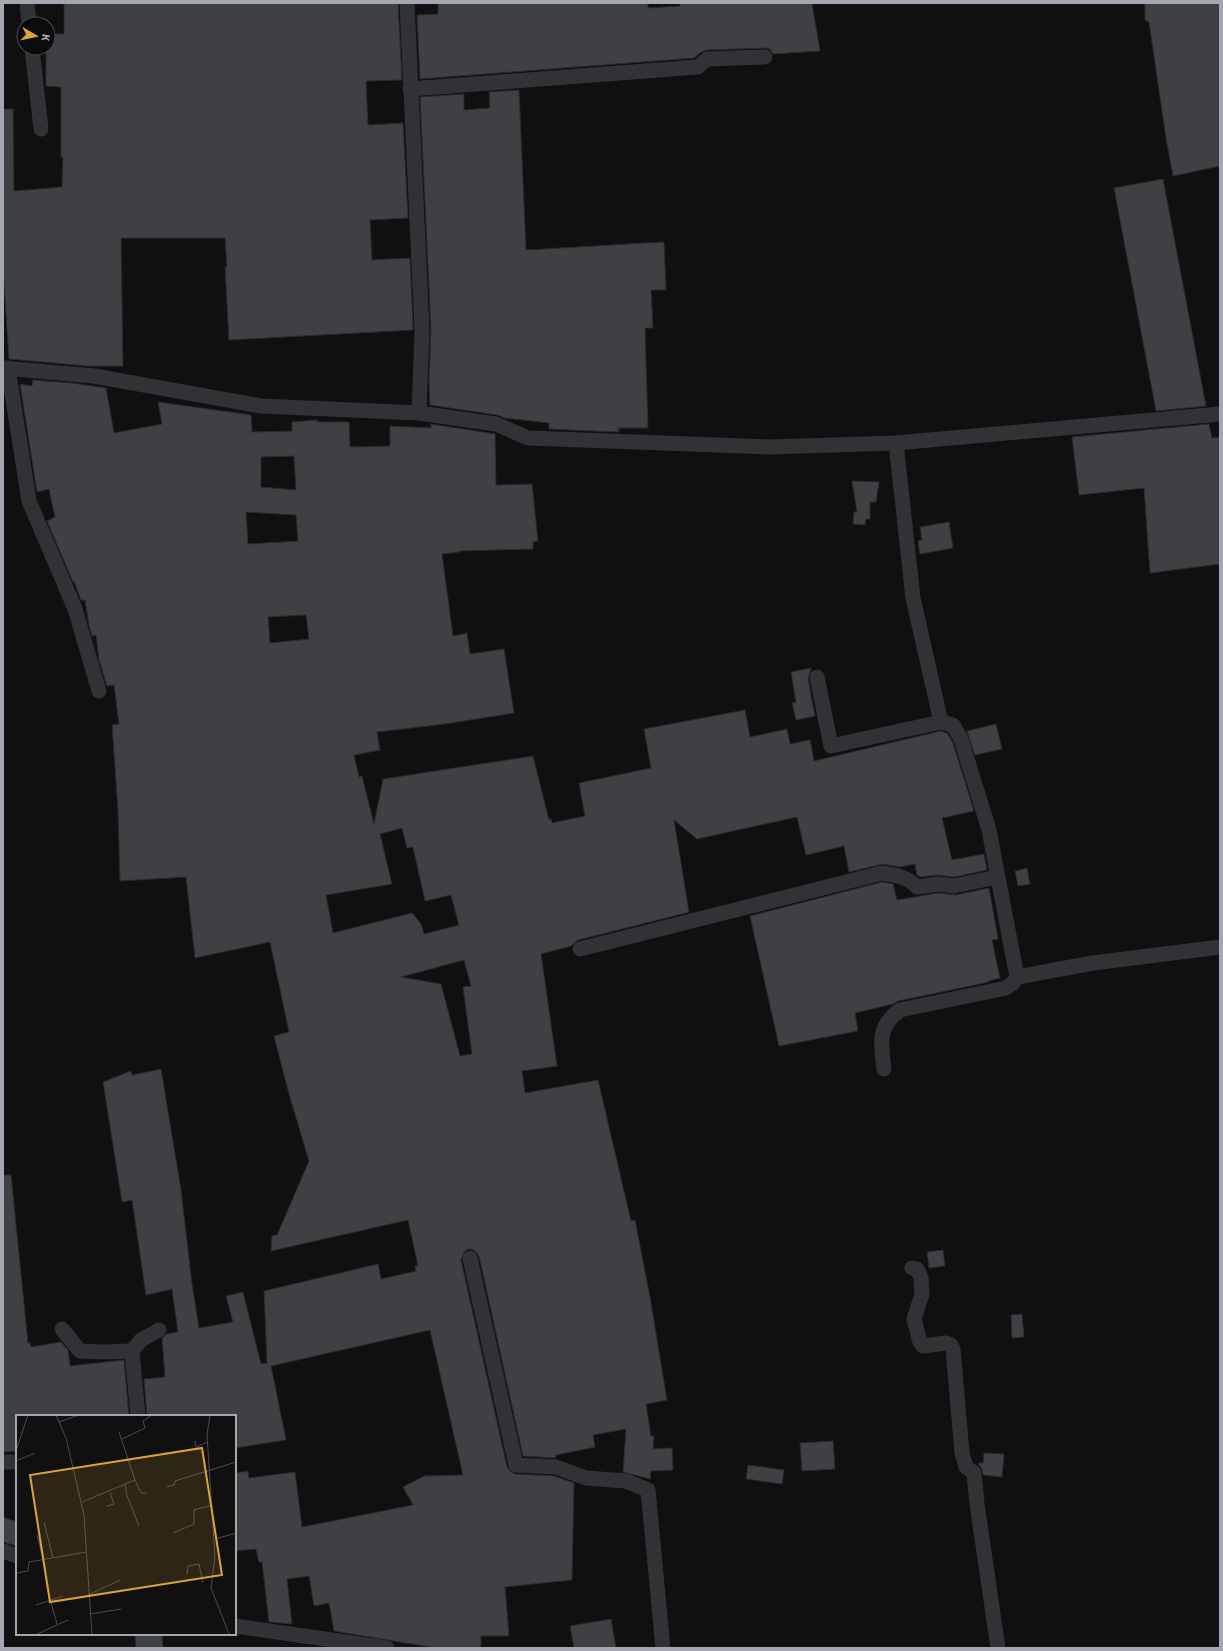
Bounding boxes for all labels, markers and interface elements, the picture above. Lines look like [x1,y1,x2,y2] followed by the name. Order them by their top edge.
[16,16,56,56] north arrow
[38,33,52,42] text: K
[16,1415,236,1635] inset map

